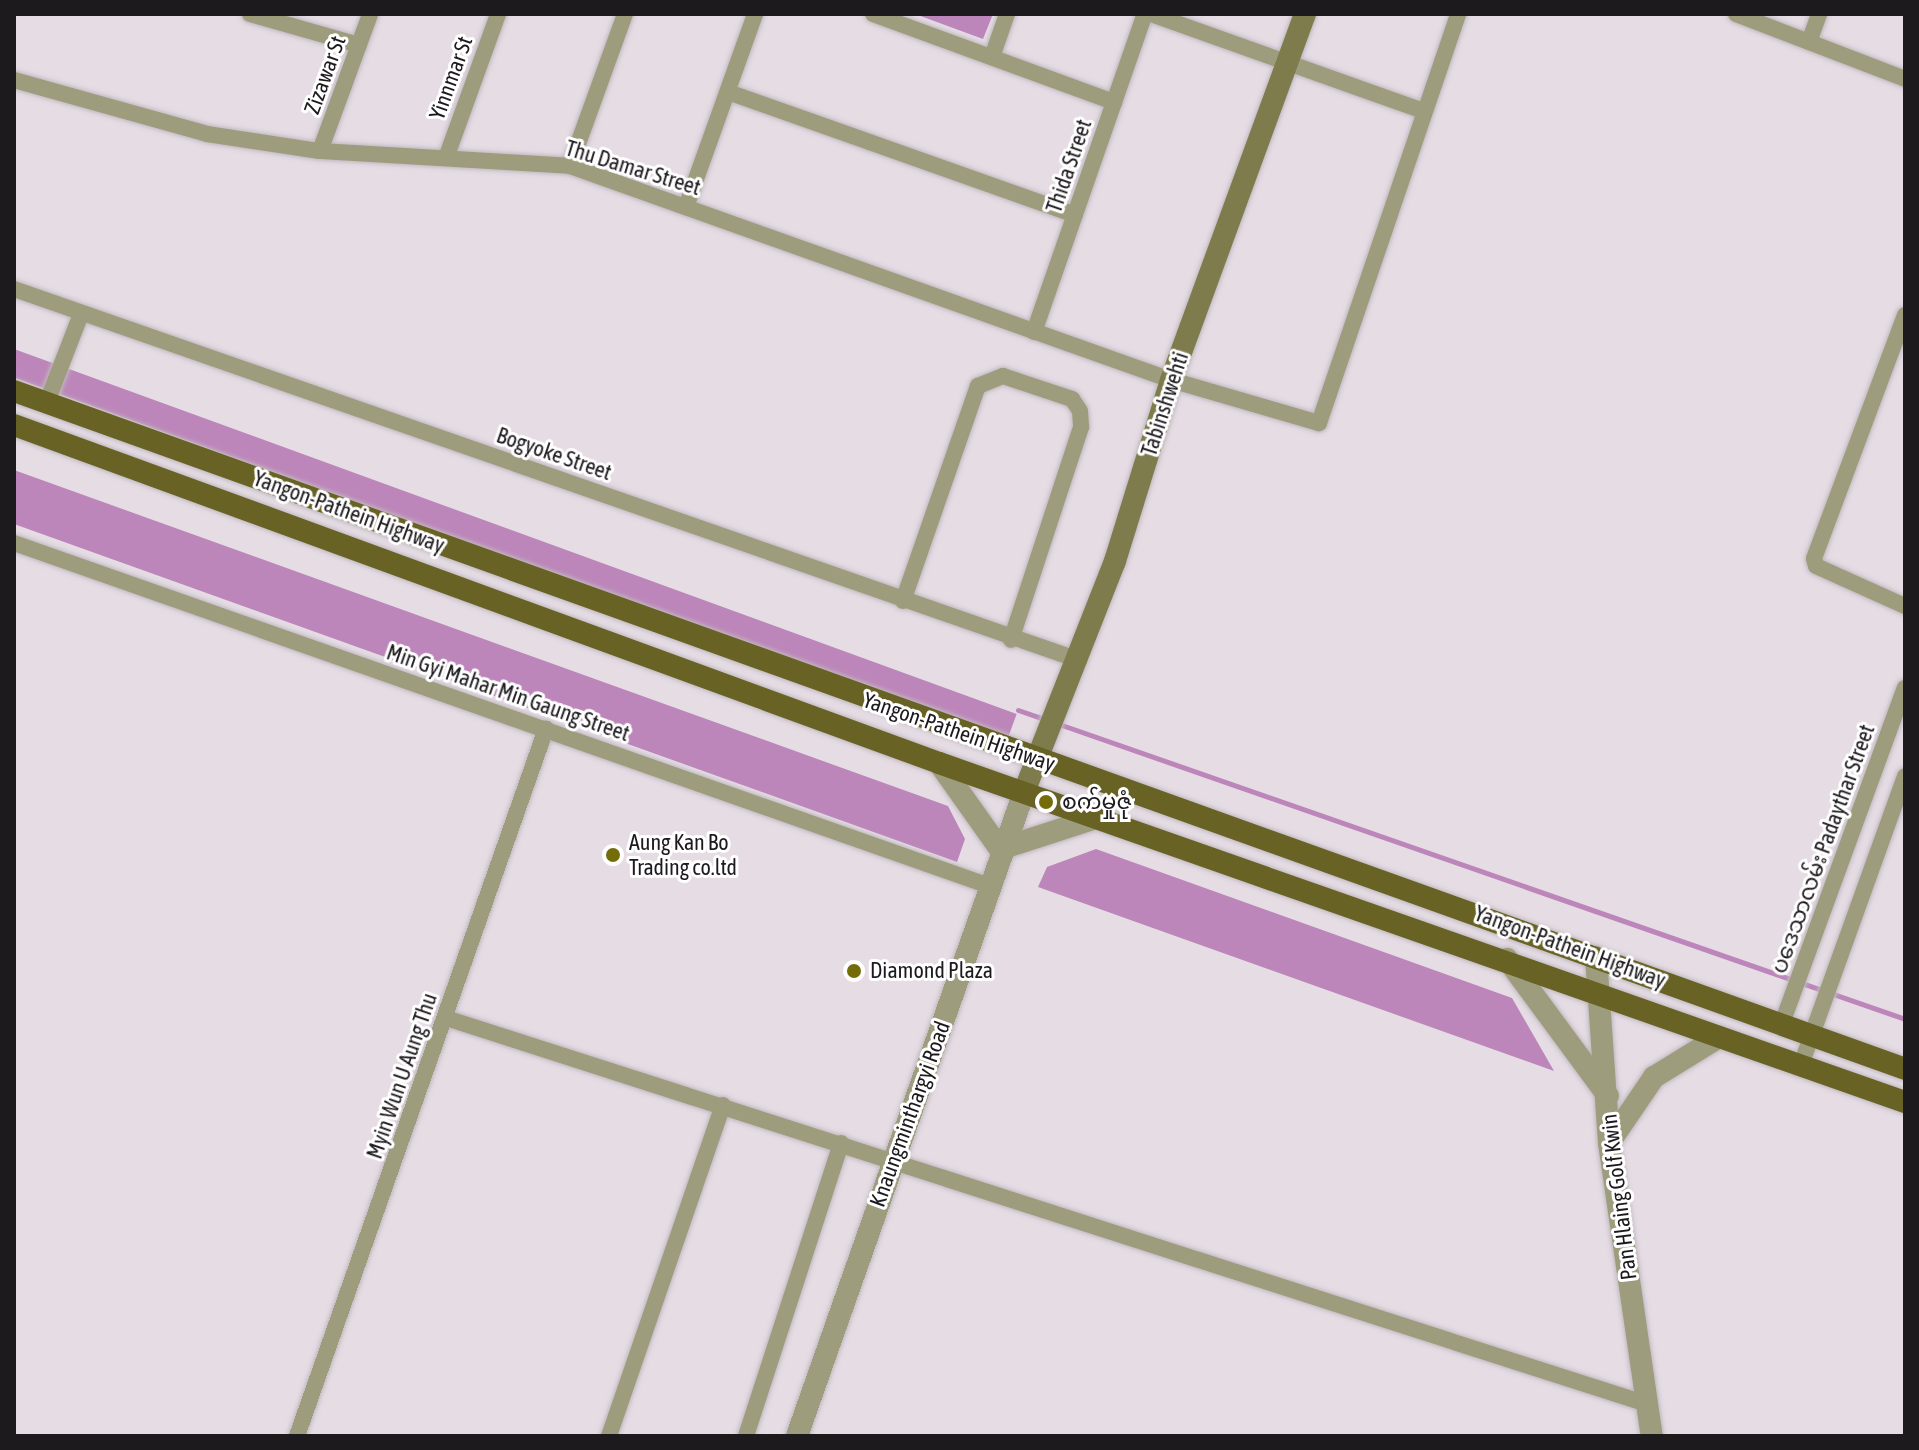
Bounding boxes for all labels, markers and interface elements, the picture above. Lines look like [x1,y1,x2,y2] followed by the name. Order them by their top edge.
[299,32,351,118] street label: Zizawar St
[424,33,478,123] street label: Yinnmar St
[1041,116,1097,216] street label: Thida Street
[562,135,704,201] street label: Thu Damar Street
[1136,349,1194,459] street label: Tabinshwehti
[493,422,615,486] street label: Bogyoke Street
[250,465,448,559] street label: Yangon-Pathein Highway
[383,639,633,747] street label: Min Gyi Mahar Min Gaung Street
[859,687,1059,777] street label: Yangon-Pathein Highway
[1766,721,1880,977] street label: ပဒေသာလမ်း Padaythar Street
[1062,789,1131,815] place label: စက်မှုဇုံ
[1037,793,1055,811] marker: စက်မှုဇုံ
[629,829,737,880] place label: Aung Kan Bo Trading co.ltd
[604,846,622,864] marker: Aung Kan Bo Trading co.ltd
[1471,900,1669,994] street label: Yangon-Pathein Highway
[870,958,993,984] place label: Diamond Plaza
[845,962,863,980] marker: Diamond Plaza
[361,990,443,1162] street label: Myin Wun U Aung Thu
[864,1018,956,1210] street label: Knaungminthargyi Road
[1596,1112,1642,1282] street label: Pan Hlaing Golf Kwin

